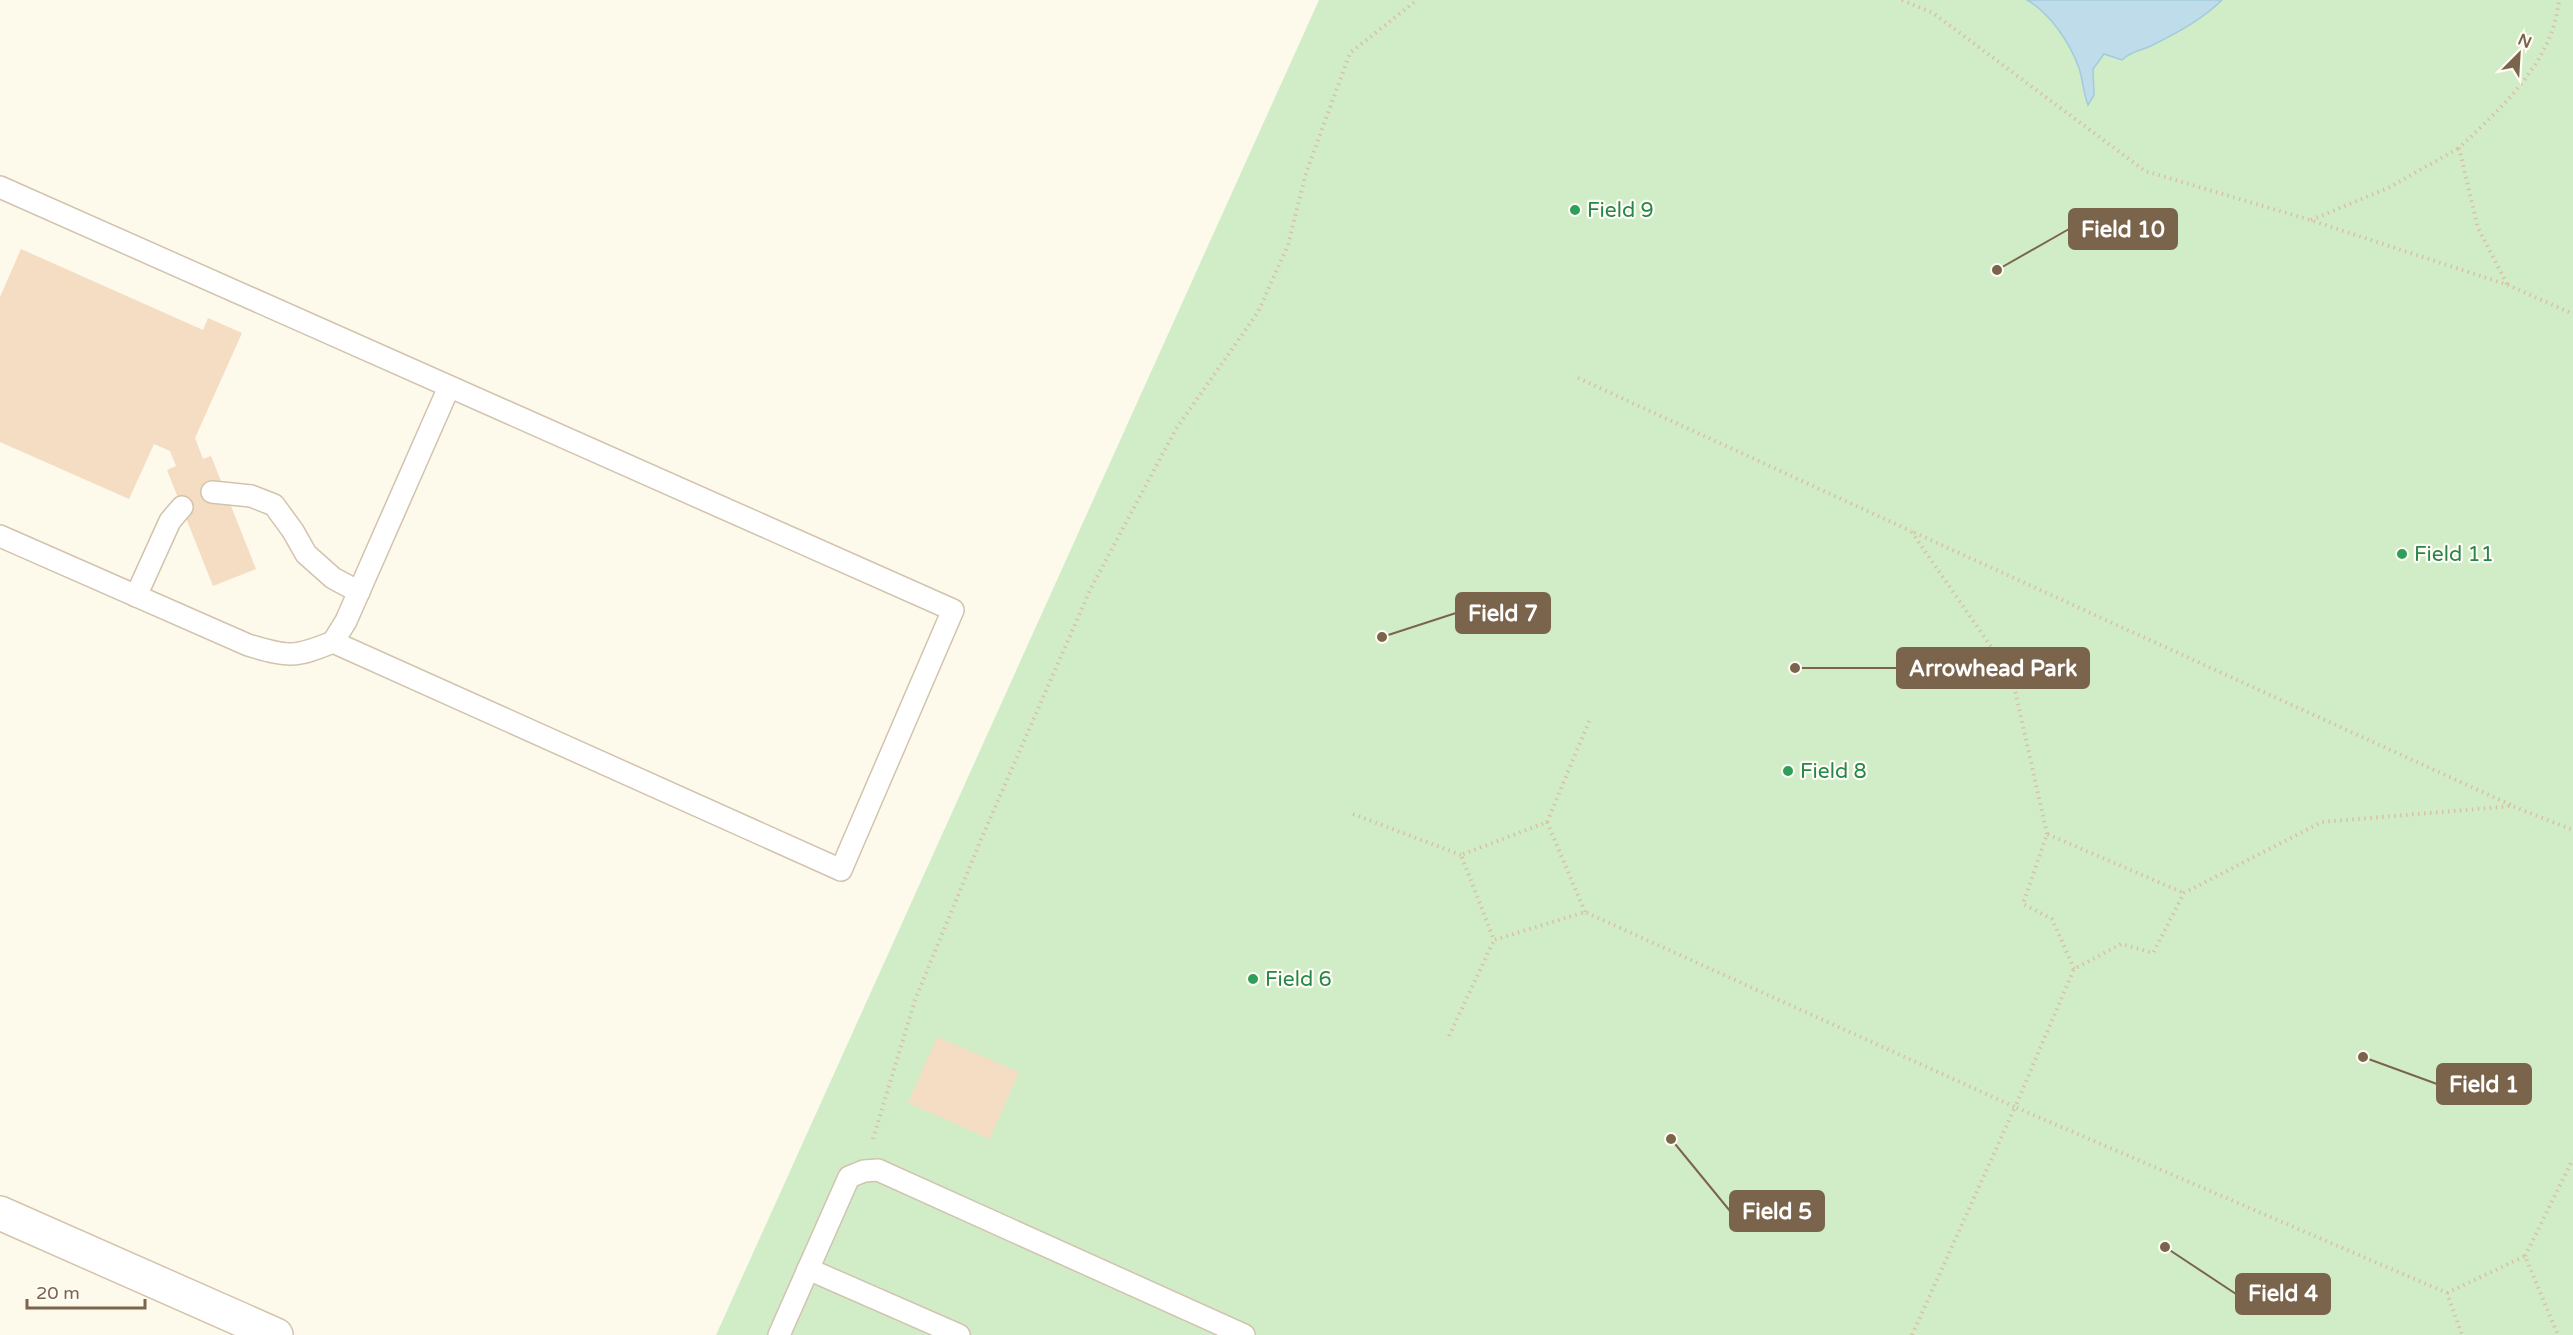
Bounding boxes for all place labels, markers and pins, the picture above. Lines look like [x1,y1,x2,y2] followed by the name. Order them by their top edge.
[1587,198,1654,223] place label: Field 9
[1568,203,1582,217] marker: Field 9
[2069,209,2177,249] callout: Field 10
[2414,542,2494,567] place label: Field 11
[2395,547,2409,561] marker: Field 11
[1456,593,1550,633] callout: Field 7
[1897,648,2089,688] callout: Arrowhead Park
[1800,759,1867,784] place label: Field 8
[1781,764,1795,778] marker: Field 8
[1265,967,1332,992] place label: Field 6
[1246,972,1260,986] marker: Field 6
[2437,1064,2531,1104] callout: Field 1
[1730,1191,1824,1231] callout: Field 5
[2236,1274,2330,1314] callout: Field 4

